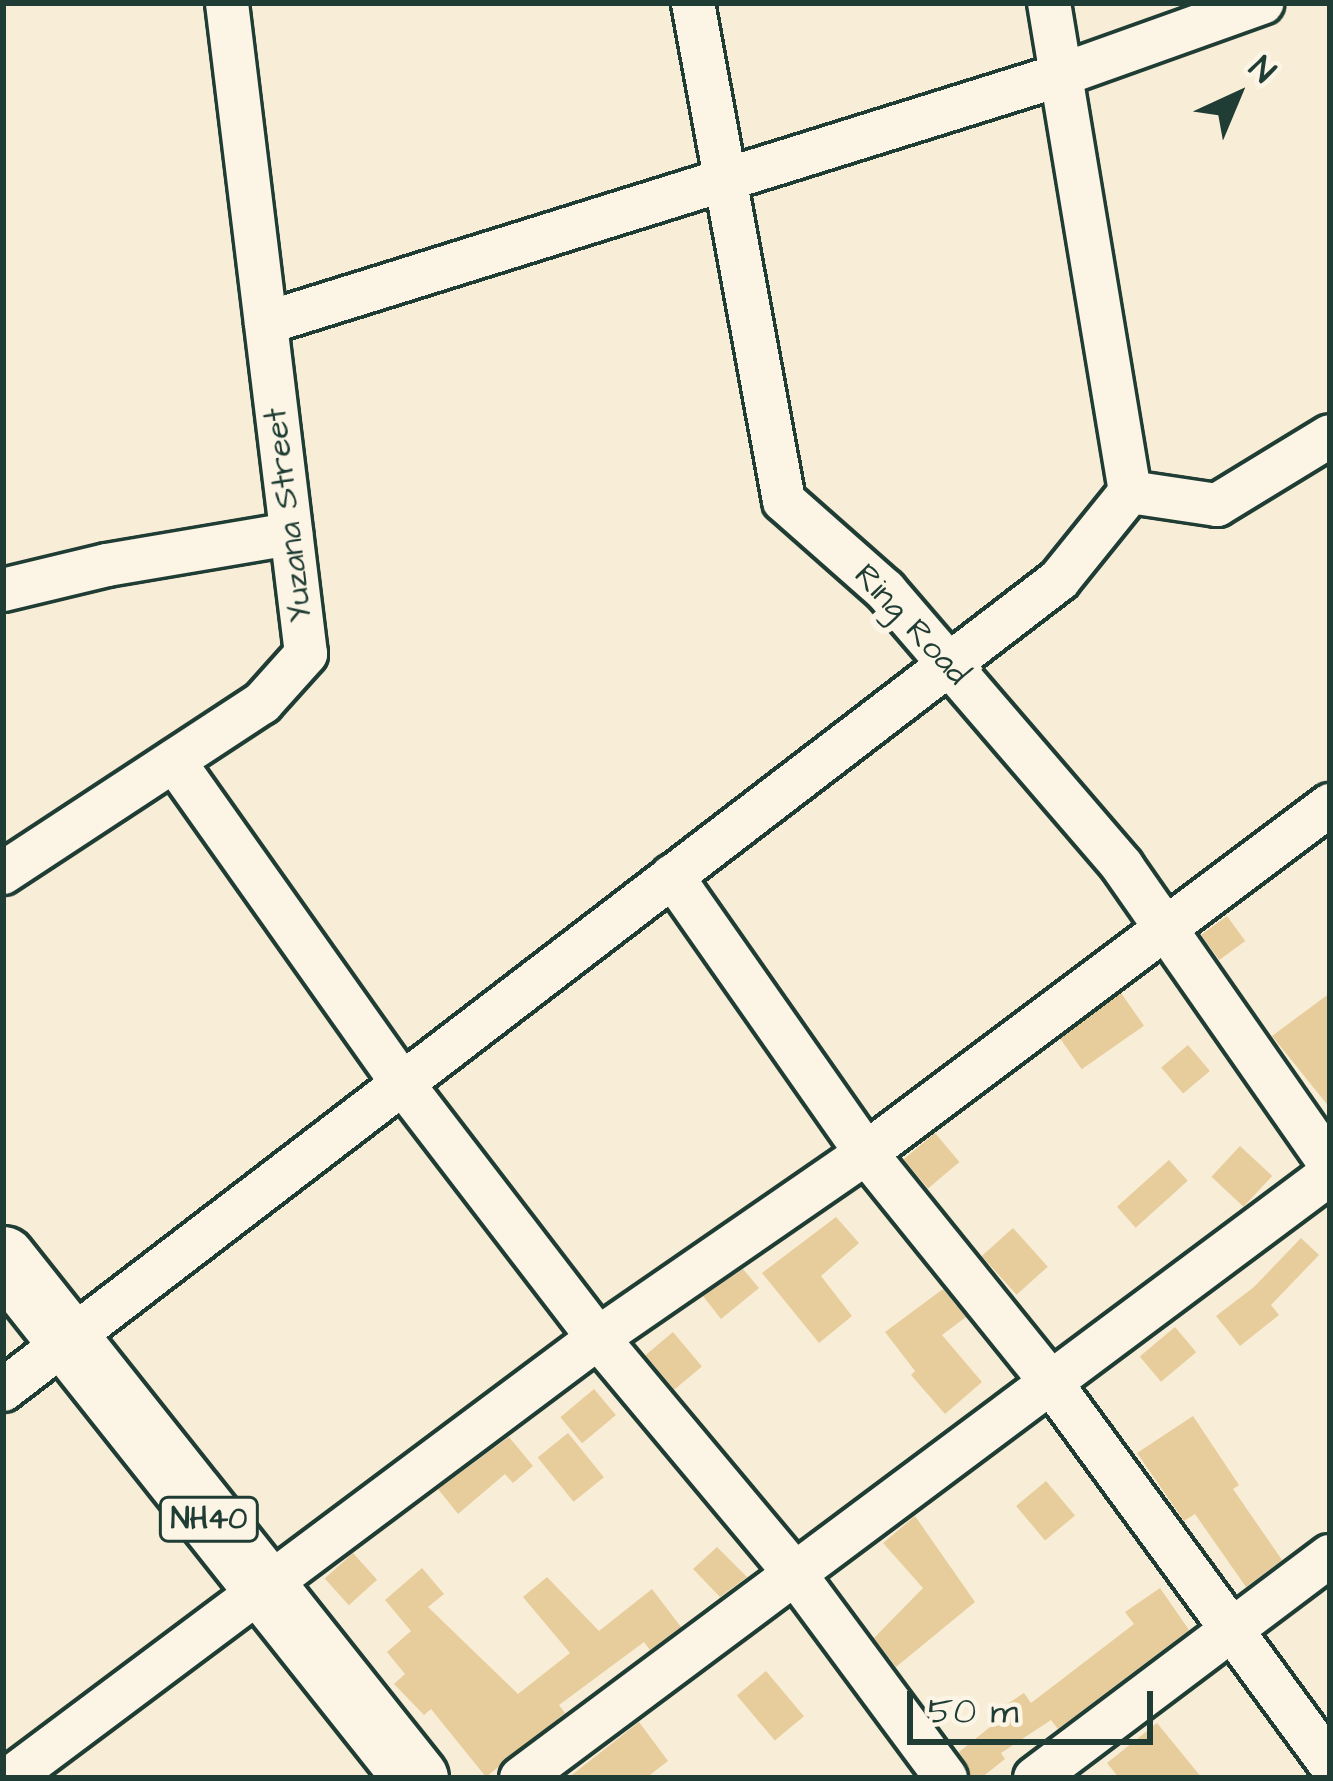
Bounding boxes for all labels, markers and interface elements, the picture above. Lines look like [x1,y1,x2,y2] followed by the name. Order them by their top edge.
[1177,36,1297,156] north arrow
[1239,46,1285,94] text: N
[256,405,322,625] street label: Yuzana Street
[845,556,977,694] street label: Ring Road
[158,1495,260,1543] road number: NH40
[913,1667,1159,1741] scale bar
[928,1686,1019,1737] text: 50 m

